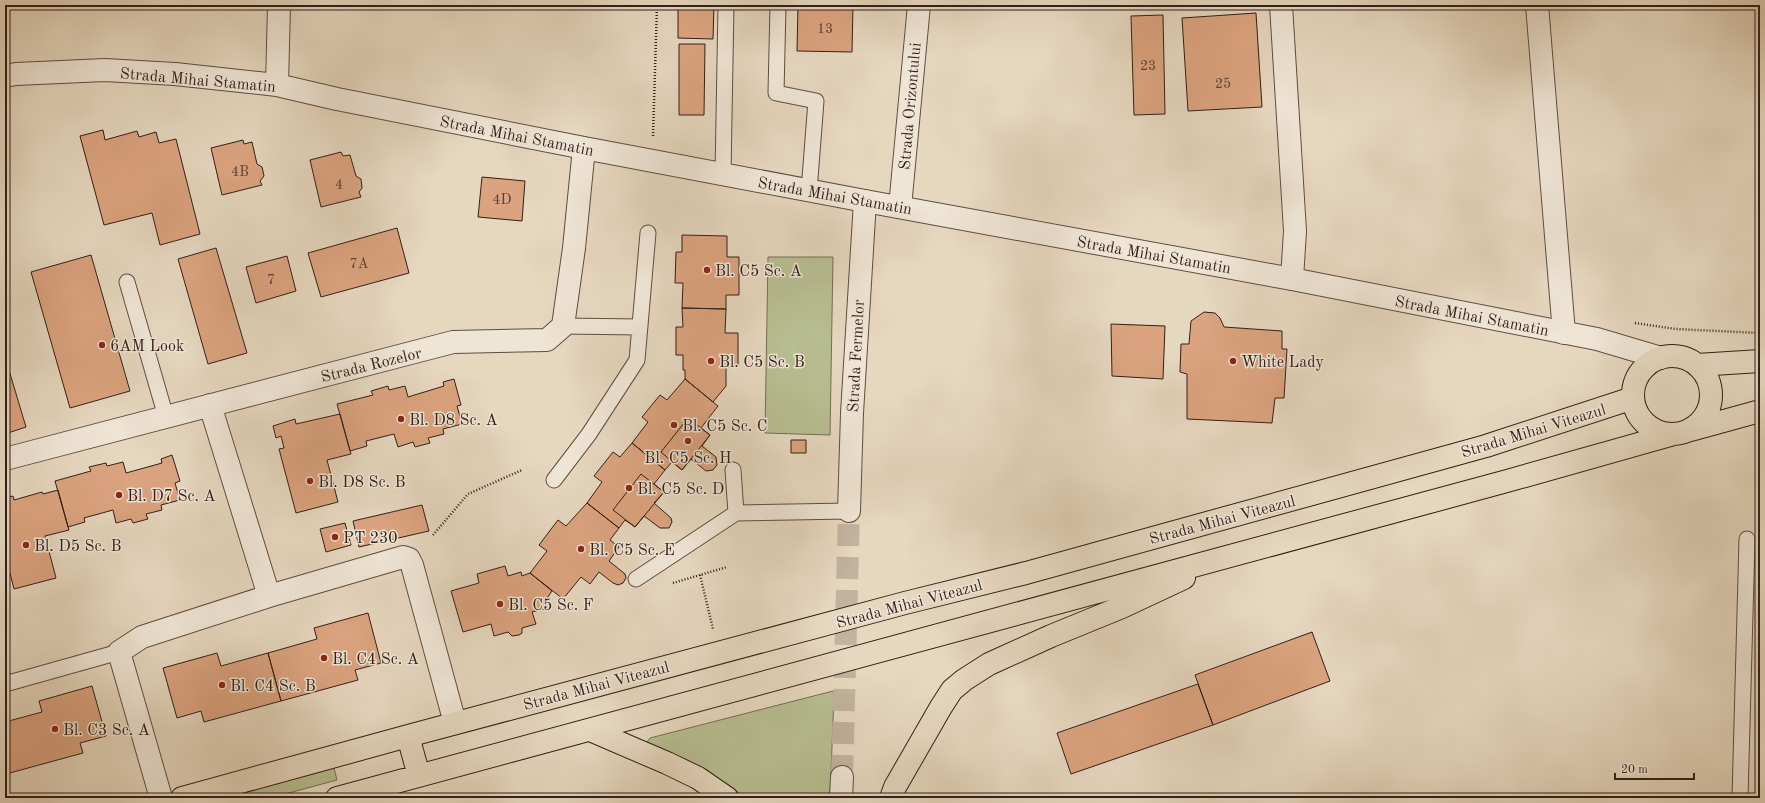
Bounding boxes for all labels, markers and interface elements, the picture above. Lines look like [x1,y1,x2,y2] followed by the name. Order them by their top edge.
[817,22,833,36] house number: 13
[897,42,925,171] street label: Strada Orizontului
[1140,59,1156,73] house number: 23
[119,66,277,96] street label: Strada Mihai Stamatin
[1215,77,1231,91] house number: 25
[438,114,595,160] street label: Strada Mihai Stamatin
[231,165,249,179] house number: 4B
[756,176,913,218] street label: Strada Mihai Stamatin
[335,178,343,192] house number: 4
[492,193,512,207] house number: 4D
[1075,235,1232,277] street label: Strada Mihai Stamatin
[350,257,369,271] house number: 7A
[715,264,802,280] place label: Bl. C5 Sc. A
[702,265,712,275] marker: Bl. C5 Sc. A
[267,273,275,287] house number: 7
[1393,294,1550,340] street label: Strada Mihai Stamatin
[846,299,868,413] street label: Strada Fermelor
[110,339,184,355] place label: 6AM Look
[97,340,107,350] marker: 6AM Look
[319,346,424,386] street label: Strada Rozelor
[719,355,805,371] place label: Bl. C5 Sc. B
[1241,355,1325,371] place label: White Lady
[706,356,716,366] marker: Bl. C5 Sc. B
[1228,356,1238,366] marker: White Lady
[1459,402,1608,462] street label: Strada Mihai Viteazul
[409,413,498,429] place label: Bl. D8 Sc. A
[396,414,406,424] marker: Bl. D8 Sc. A
[682,419,767,435] place label: Bl. C5 Sc. C
[669,420,679,430] marker: Bl. C5 Sc. C
[683,436,693,446] marker: Bl. C5 Sc. H
[644,451,732,467] place label: Bl. C5 Sc. H
[318,475,405,491] place label: Bl. D8 Sc. B
[305,476,315,486] marker: Bl. D8 Sc. B
[637,482,724,498] place label: Bl. C5 Sc. D
[624,483,634,493] marker: Bl. C5 Sc. D
[127,489,216,505] place label: Bl. D7 Sc. A
[114,490,124,500] marker: Bl. D7 Sc. A
[1148,494,1297,548] street label: Strada Mihai Viteazul
[343,531,398,547] place label: PT 230
[330,532,340,542] marker: PT 230
[34,539,121,555] place label: Bl. D5 Sc. B
[21,540,31,550] marker: Bl. D5 Sc. B
[589,543,675,559] place label: Bl. C5 Sc. E
[576,544,586,554] marker: Bl. C5 Sc. E
[835,578,984,632] street label: Strada Mihai Viteazul
[508,598,593,614] place label: Bl. C5 Sc. F
[495,599,505,609] marker: Bl. C5 Sc. F
[332,652,419,668] place label: Bl. C4 Sc. A
[319,653,329,663] marker: Bl. C4 Sc. A
[522,660,671,714] street label: Strada Mihai Viteazul
[230,679,316,695] place label: Bl. C4 Sc. B
[217,680,227,690] marker: Bl. C4 Sc. B
[63,723,150,739] place label: Bl. C3 Sc. A
[50,724,60,734] marker: Bl. C3 Sc. A
[1615,755,1694,781] scale bar
[1621,764,1648,776] text: 20 m

